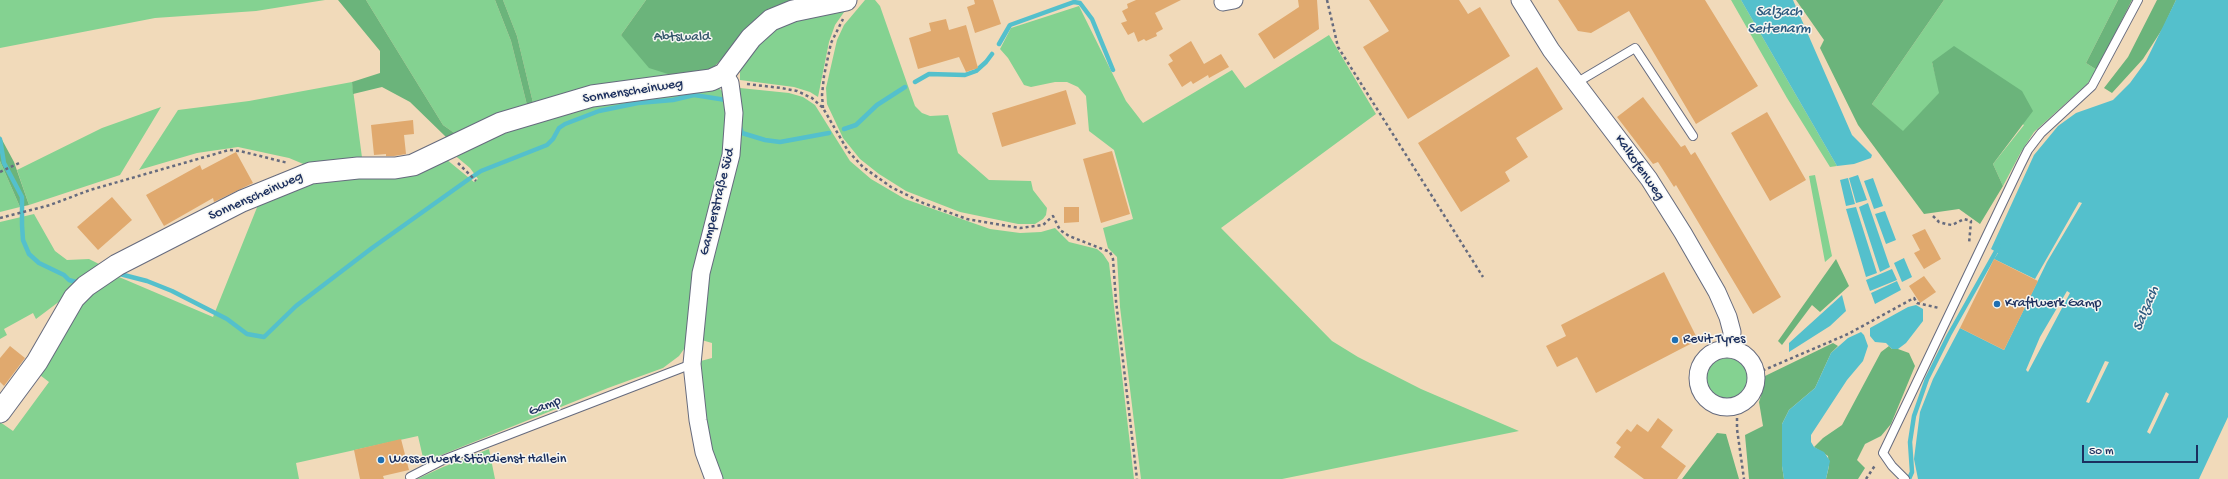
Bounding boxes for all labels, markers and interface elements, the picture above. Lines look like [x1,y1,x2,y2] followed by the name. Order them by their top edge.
[1747,4,1811,39] water label: Salzach Seitenarm
[654,30,710,46] park label: Abtswald
[582,76,684,108] street label: Sonnenscheinweg
[1610,132,1668,204] street label: Kalkofenweg
[697,147,739,257] street label: Gamperstraße Süd
[206,169,306,225] street label: Sonnenscheinweg
[2130,284,2164,334] water label: Salzach
[2005,296,2101,312] place label: Kraftwerk Gamp
[1992,299,2002,309] marker: Kraftwerk Gamp
[1683,332,1745,348] place label: Revit Tyres
[1670,335,1680,345] marker: Revit Tyres
[526,393,564,421] street label: Gamp
[2084,437,2200,463] scale bar
[2089,445,2114,459] text: 50 m
[389,452,566,468] place label: Wasserwerk Stördienst Hallein
[376,455,386,465] marker: Wasserwerk Stördienst Hallein

